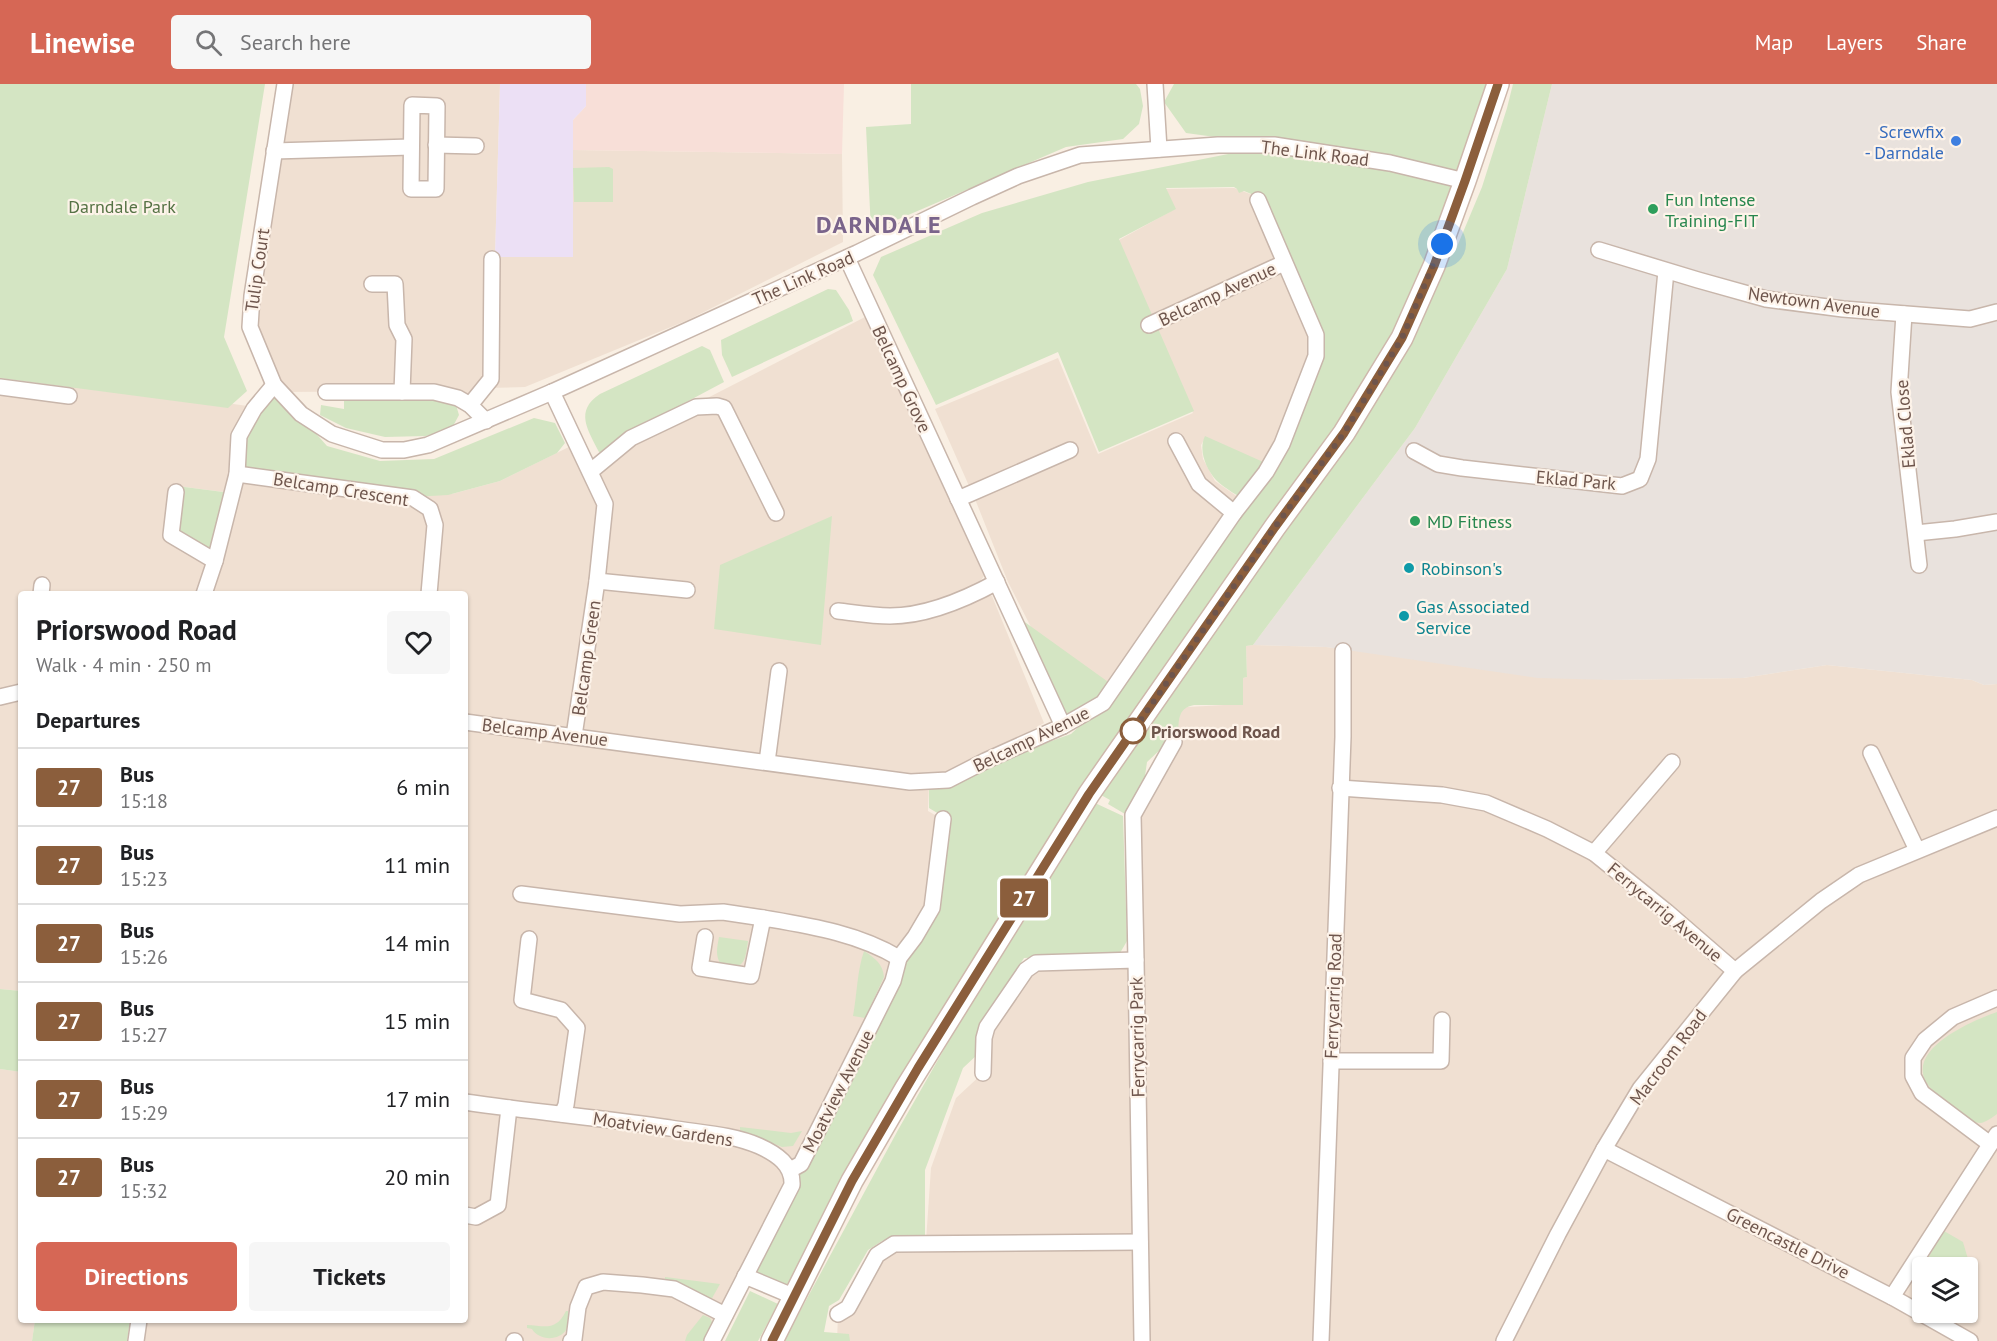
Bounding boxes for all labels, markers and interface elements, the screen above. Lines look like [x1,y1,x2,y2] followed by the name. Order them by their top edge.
[171,15,591,69] search box
[30,24,135,61] text: Linewise
[192,26,225,59] icon: search
[240,28,351,56] text: Search here
[1755,29,1793,56] text: Map
[1826,29,1883,56] text: Layers
[1916,29,1967,56] text: Share
[1864,120,1944,164] place label: Screwfix - Darndale
[1949,134,1963,148] marker: Screwfix - Darndale
[1260,135,1370,171] street label: The Link Road
[1665,188,1758,232] place label: Fun Intense Training-FIT
[68,195,176,218] park label: Darndale Park
[1646,202,1660,216] marker: Fun Intense Training-FIT
[816,209,942,240] district label: DARNDALE
[240,227,274,313] street label: Tulip Court
[1427,229,1457,259] your location
[749,245,857,311] street label: The Link Road
[1155,257,1279,331] street label: Belcamp Avenue
[1746,281,1882,323] street label: Newtown Avenue
[867,322,937,436] street label: Belcamp Grove
[1890,379,1920,469] street label: Eklad Close
[1535,465,1617,495] street label: Eklad Park
[272,467,410,511] street label: Belcamp Crescent
[1427,510,1512,533] place label: MD Fitness
[1408,514,1422,528] marker: MD Fitness
[1421,557,1502,580] place label: Robinson's
[1402,561,1416,575] marker: Robinson's
[1416,595,1530,639] place label: Gas Associated Service
[567,599,605,717] street label: Belcamp Green
[1397,609,1411,623] marker: Gas Associated Service
[36,611,237,648] text: Priorswood Road
[387,611,450,674] button: heart
[36,652,212,678] text: Walk · 4 min · 250 m
[969,701,1093,777] street label: Belcamp Avenue
[36,706,140,734] text: Departures
[481,713,609,751] street label: Belcamp Avenue
[1120,718,1146,744] marker: Priorswood Road
[1151,720,1280,743] place label: Priorswood Road
[120,760,154,788] text: Bus
[396,773,450,801] text: 6 min
[57,774,81,801] text: 27
[120,788,168,814] text: 15:18
[120,838,154,866] text: Bus
[384,851,450,879] text: 11 min
[57,852,81,879] text: 27
[1603,857,1727,967] street label: Ferrycarrig Avenue
[120,866,168,892] text: 15:23
[997,878,1051,918] line badge: 27
[1012,885,1036,912] text: 27
[120,916,154,944] text: Bus
[384,929,450,957] text: 14 min
[57,930,81,957] text: 27
[1319,933,1347,1059] street label: Ferrycarrig Road
[120,944,168,970] text: 15:26
[1124,976,1150,1097] street label: Ferrycarrig Park
[120,994,154,1022] text: Bus
[1624,1004,1712,1110] street label: Macroom Road
[384,1007,450,1035] text: 15 min
[57,1008,81,1035] text: 27
[120,1022,168,1048] text: 15:27
[797,1026,879,1156] street label: Moatview Avenue
[120,1072,154,1100] text: Bus
[386,1085,450,1113] text: 17 min
[57,1086,81,1113] text: 27
[120,1100,168,1126] text: 15:29
[591,1107,735,1151] street label: Moatview Gardens
[120,1150,154,1178] text: Bus
[384,1163,450,1191] text: 20 min
[57,1164,81,1191] text: 27
[120,1178,168,1204] text: 15:32
[1722,1202,1854,1284] street label: Greencastle Drive
[36,1242,237,1311] button: Directions
[249,1242,450,1311] button: Tickets
[1912,1257,1978,1323] map controls
[1912,1257,1978,1323] button: layers

